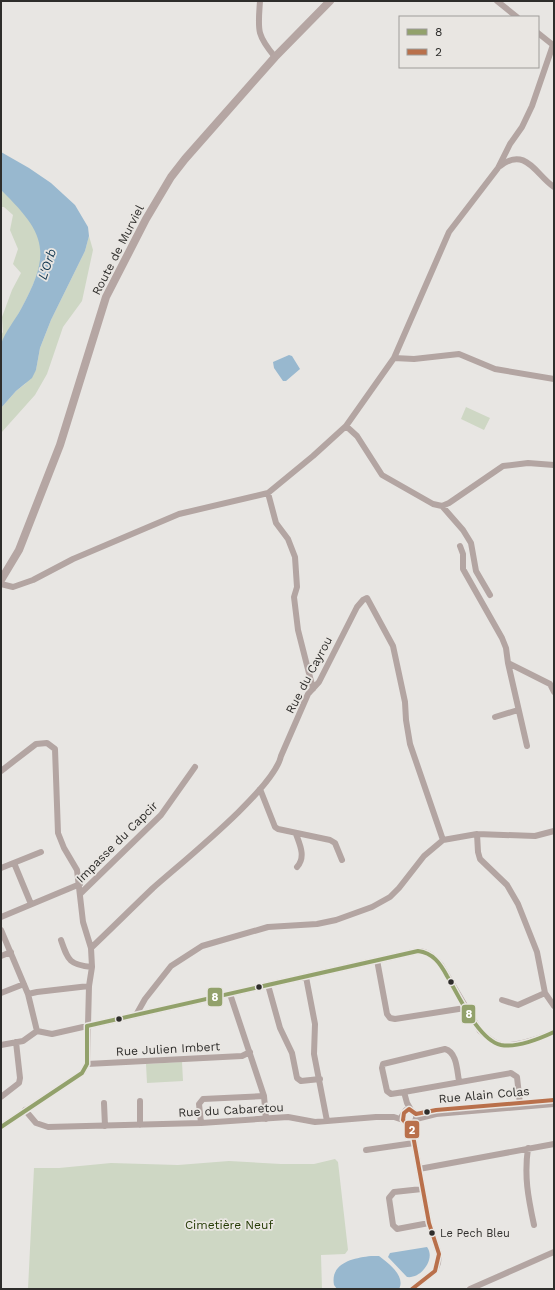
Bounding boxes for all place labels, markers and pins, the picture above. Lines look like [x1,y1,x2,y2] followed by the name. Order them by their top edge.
[446,977,456,987] unlabelled marker
[254,982,264,992] unlabelled marker
[114,1014,124,1024] unlabelled marker
[422,1107,432,1117] unlabelled marker
[440,1227,510,1240] place label: Le Pech Bleu
[427,1228,437,1238] marker: Le Pech Bleu

